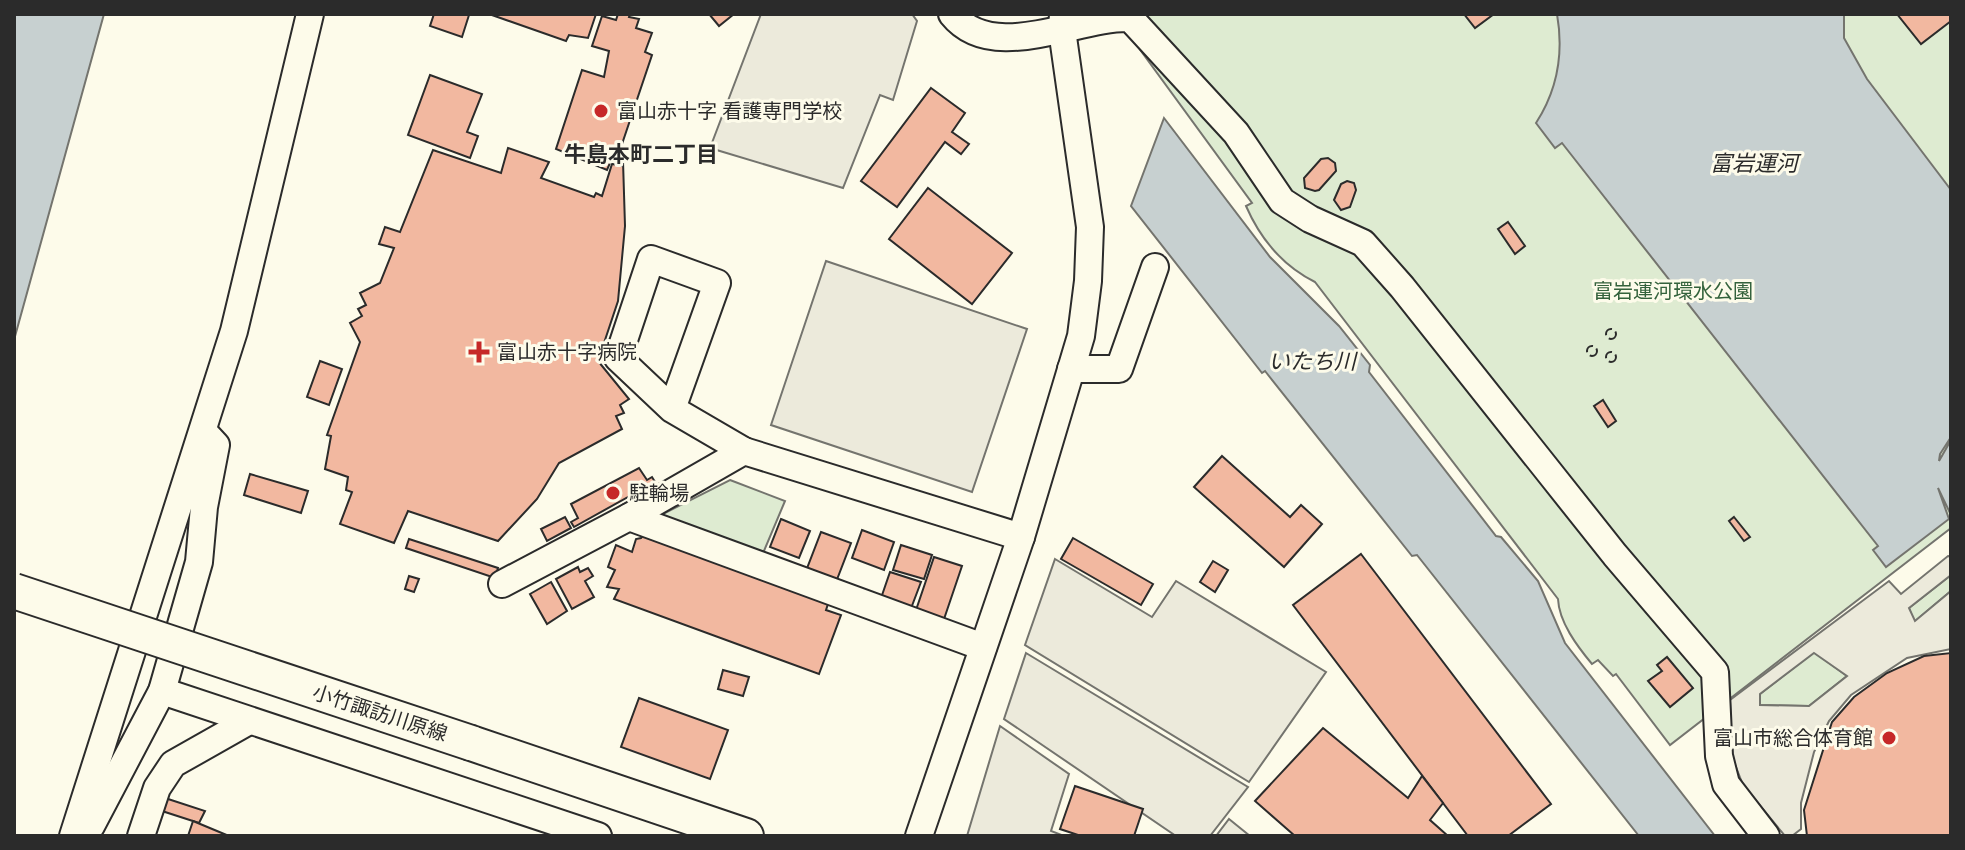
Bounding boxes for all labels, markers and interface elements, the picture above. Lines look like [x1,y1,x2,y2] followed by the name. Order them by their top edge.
[617,99,842,123] place label: 富山赤十字 看護専門学校
[592,102,610,120] marker: 富山赤十字 看護専門学校
[564,141,718,168] district label: 牛島本町二丁目
[1710,150,1802,177] water label: 富岩運河
[1593,279,1753,303] park label: 富岩運河環水公園
[497,340,637,364] place label: 富山赤十字病院
[468,341,490,363] marker: 富山赤十字病院
[1268,348,1358,375] water label: いたち川
[629,481,689,505] place label: 駐輪場
[604,484,622,502] marker: 駐輪場
[310,680,450,746] street label: 小竹諏訪川原線
[1713,726,1873,750] place label: 富山市総合体育館
[1880,729,1898,747] marker: 富山市総合体育館

